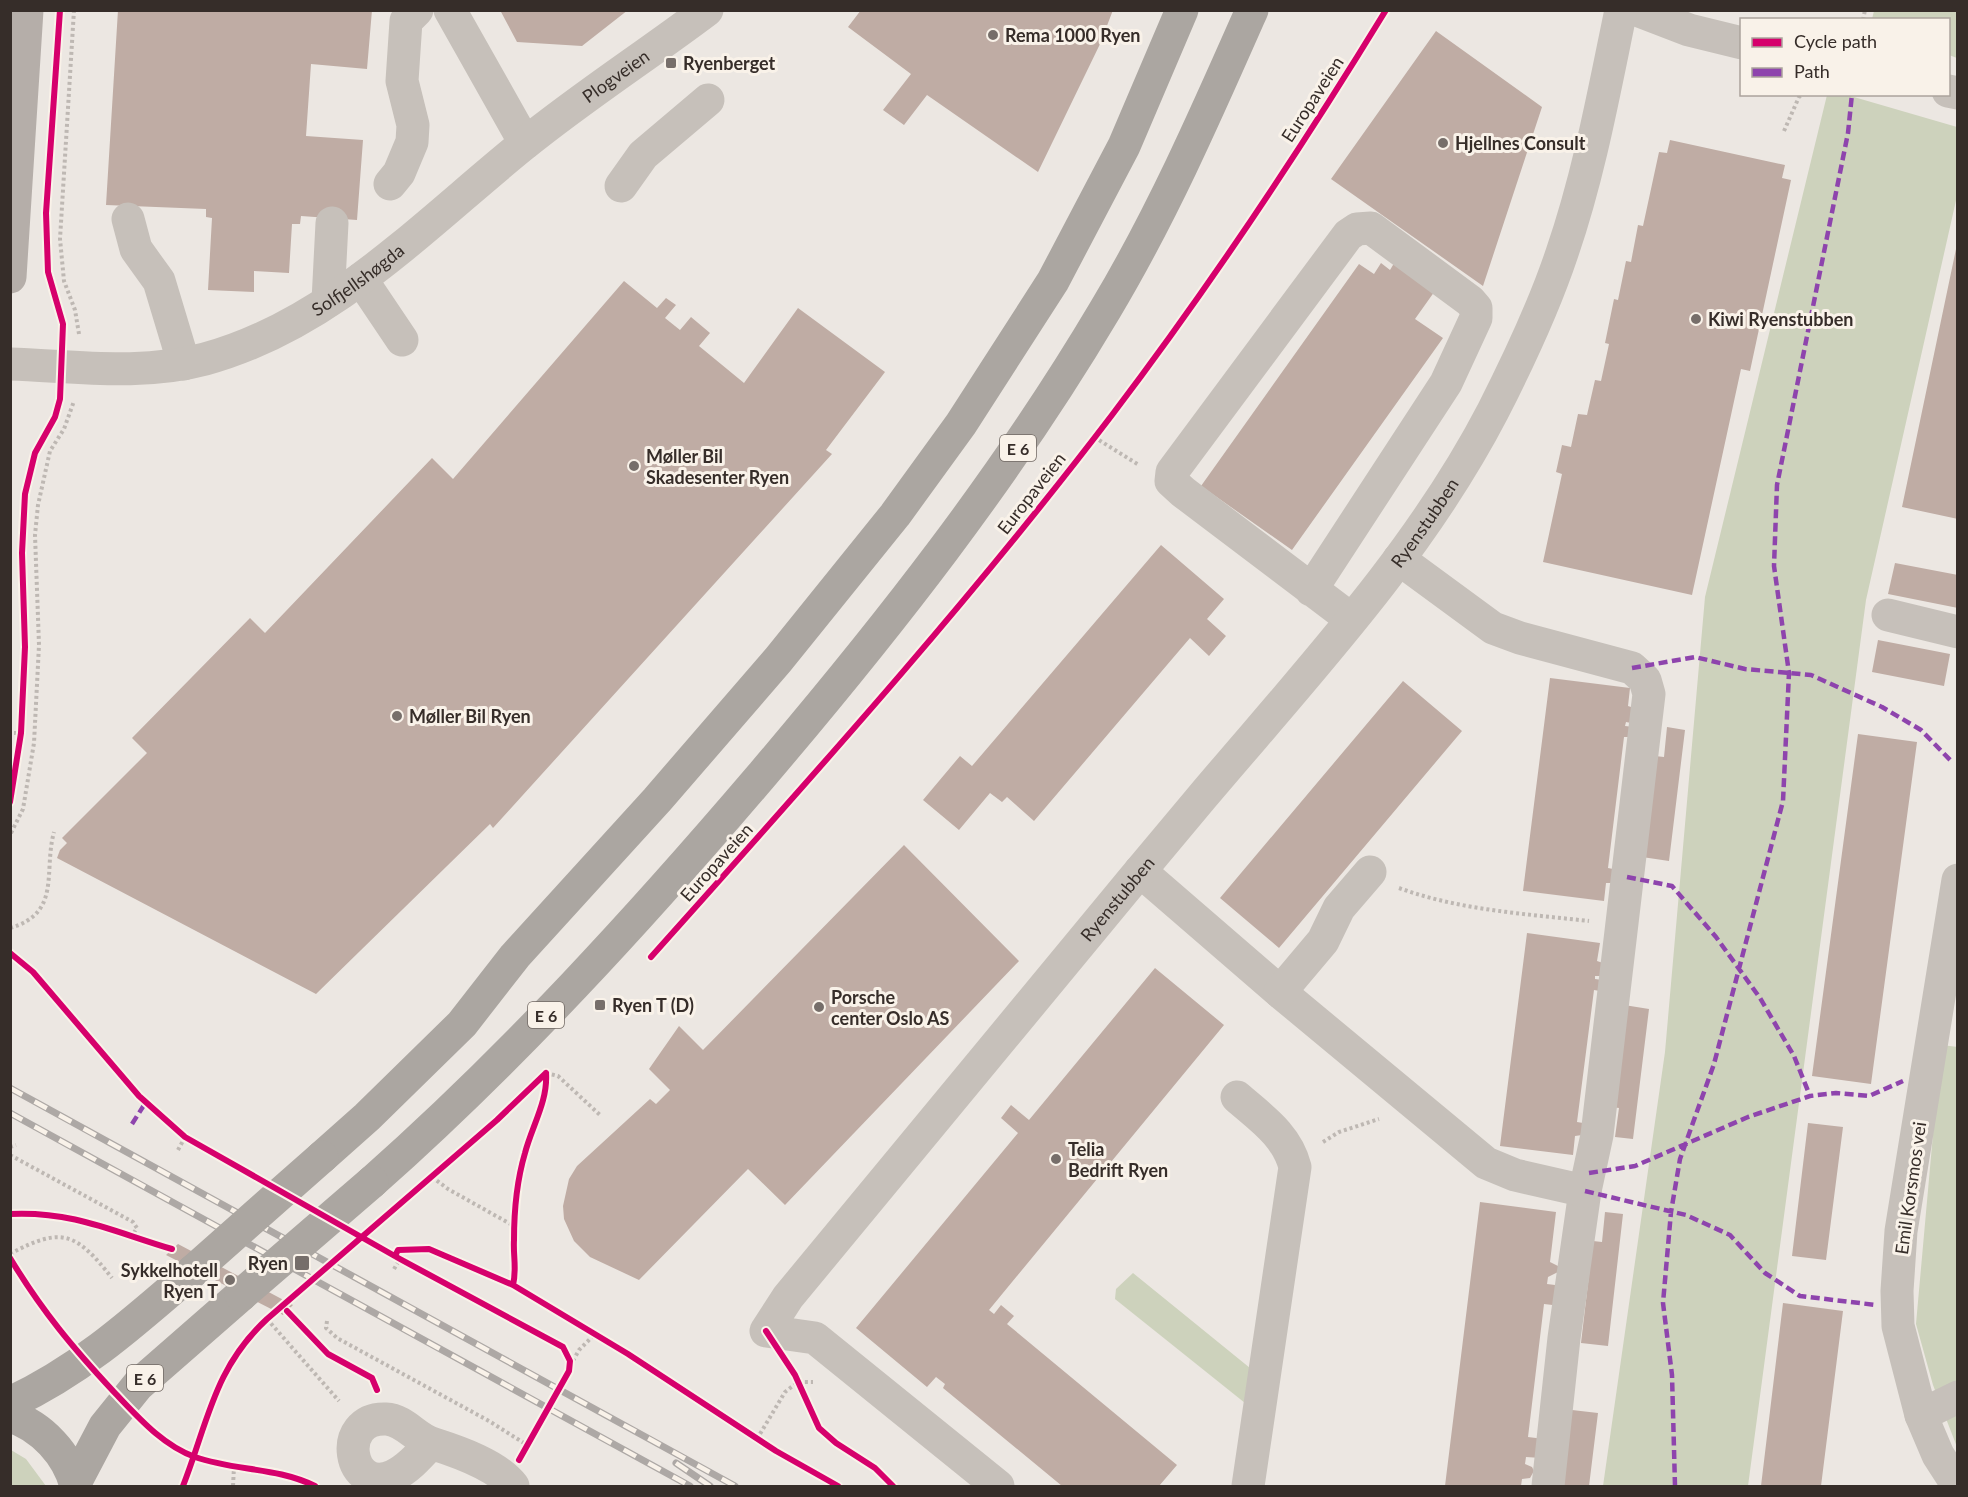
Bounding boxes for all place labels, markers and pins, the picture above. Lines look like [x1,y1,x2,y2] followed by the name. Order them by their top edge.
[1005,24,1141,46] place label: Rema 1000 Ryen
[986,28,1000,42] marker: Rema 1000 Ryen
[683,52,776,74] place label: Ryenberget
[664,56,678,70] marker: Ryenberget
[1455,132,1586,154] place label: Hjellnes Consult
[1436,136,1450,150] marker: Hjellnes Consult
[1708,308,1853,330] place label: Kiwi Ryenstubben
[1689,312,1703,326] marker: Kiwi Ryenstubben
[646,445,789,488] place label: Møller Bil Skadesenter Ryen
[627,459,641,473] marker: Møller Bil Skadesenter Ryen
[409,705,531,727] place label: Møller Bil Ryen
[390,709,404,723] marker: Møller Bil Ryen
[831,986,950,1029] place label: Porsche center Oslo AS
[612,994,694,1016] place label: Ryen T (D)
[593,998,607,1012] marker: Ryen T (D)
[812,1000,826,1014] marker: Porsche center Oslo AS
[1068,1138,1168,1181] place label: Telia Bedrift Ryen
[1049,1152,1063,1166] marker: Telia Bedrift Ryen
[248,1252,288,1274] place label: Ryen
[293,1254,311,1272] marker: Ryen
[121,1259,218,1302] place label: Sykkelhotell Ryen T
[223,1273,237,1287] marker: Sykkelhotell Ryen T

